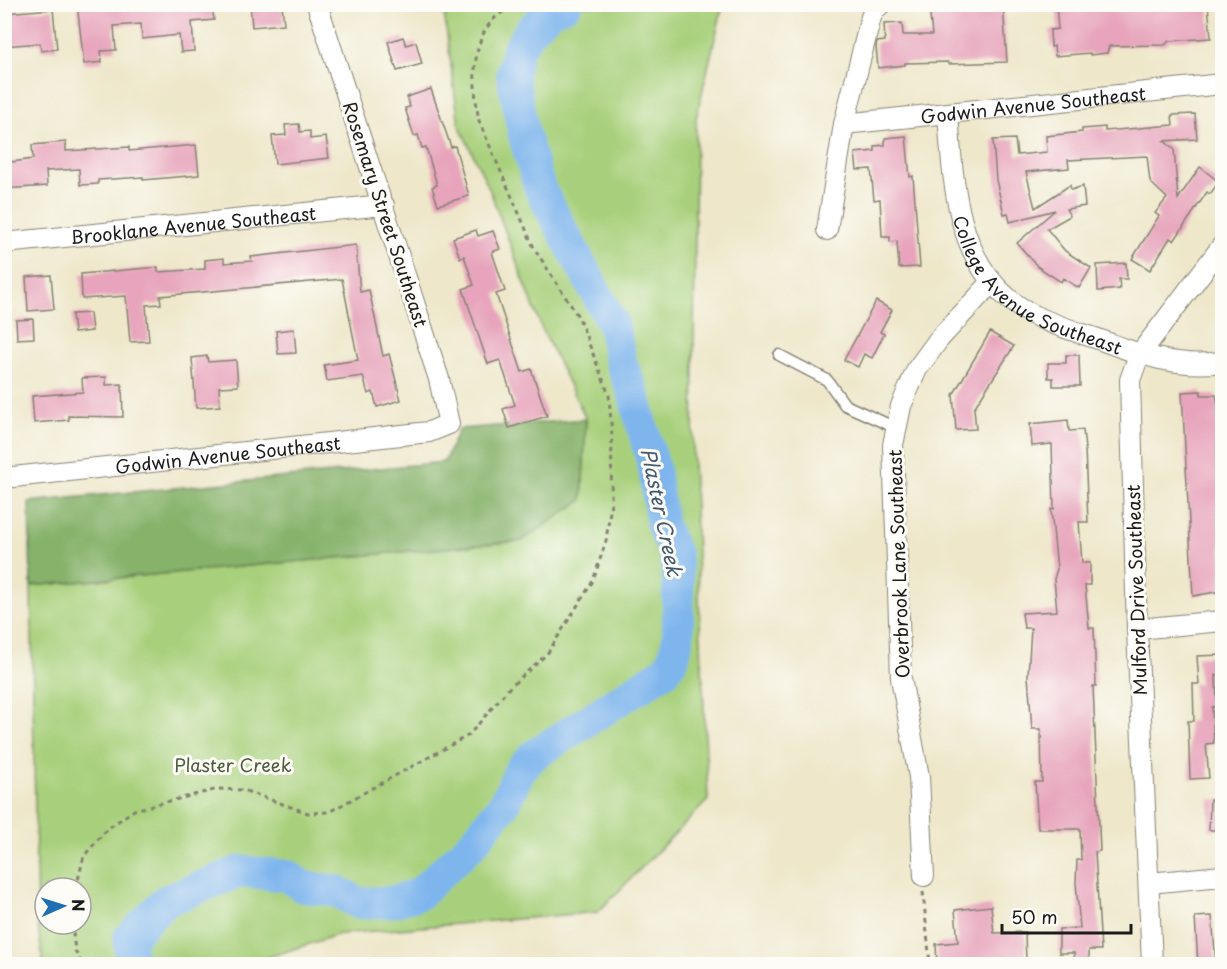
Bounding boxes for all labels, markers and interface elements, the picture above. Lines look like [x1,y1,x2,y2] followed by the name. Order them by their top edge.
[919,79,1147,129] street label: Godwin Avenue Southeast
[337,98,435,330] street label: Rosemary Street Southeast
[69,198,317,250] street label: Brooklane Avenue Southeast
[947,212,1126,360] street label: College Avenue Southeast
[114,428,342,479] street label: Godwin Avenue Southeast
[634,445,690,580] water label: Plaster Creek
[881,449,915,679] street label: Overbrook Lane Southeast
[1119,484,1153,696] street label: Mulford Drive Southeast
[174,751,292,778] park label: Plaster Creek
[33,876,93,936] north arrow
[1002,897,1131,935] scale bar
[67,898,91,912] text: N
[1011,903,1058,930] text: 50 m

